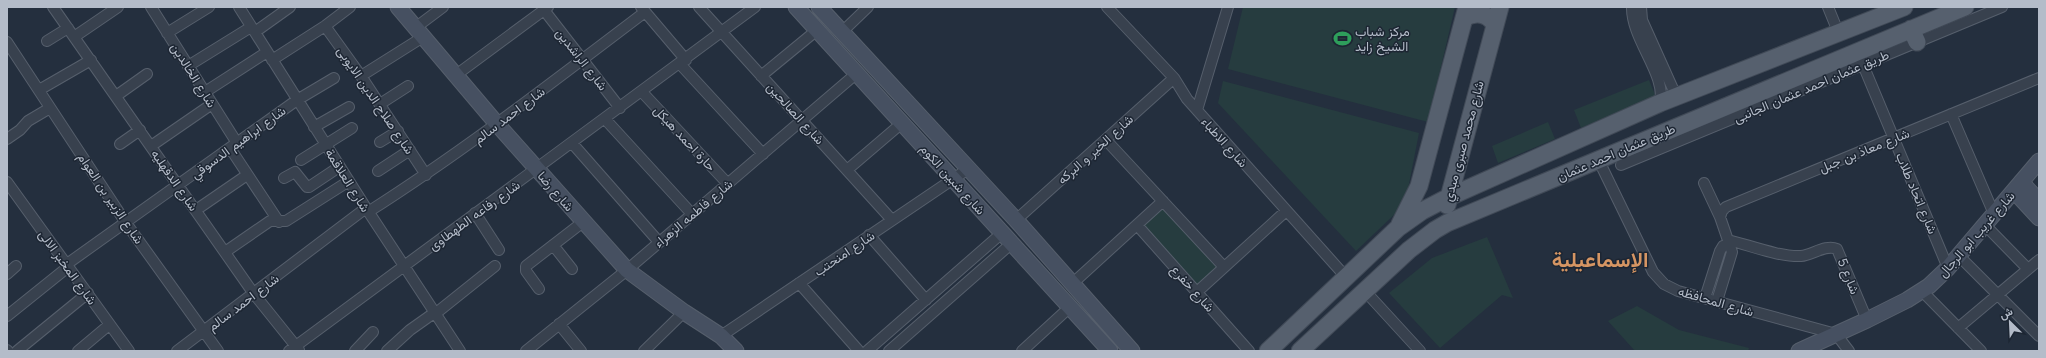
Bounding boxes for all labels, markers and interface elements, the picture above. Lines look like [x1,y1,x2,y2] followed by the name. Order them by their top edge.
[1355,23,1410,56] place label: مركز شباب الشيخ زايد
[551,25,611,95] street label: شارع الراشدين
[1332,28,1352,48] sports icon: مركز شباب الشيخ زايد
[166,40,220,111] street label: شارع الخالدين
[332,43,418,158] street label: شارع صلاح الدين الايوبى
[1731,46,1892,127] street label: طريق عثمان احمد عثمان الجانبى
[762,79,828,149] street label: شارع الصالحين
[1439,79,1490,204] street label: شارع محمد صبرى مبدي
[470,83,549,149] street label: شارع احمد سالم
[187,102,290,184] street label: شارع ابراهيم الدسوقي
[650,102,720,175] street label: حارة احمد هيكل
[1054,111,1137,189] street label: شارع الخير و البركه
[1197,114,1252,172] street label: شارع الاطباء
[1555,120,1678,185] street label: طريق عثمان احمد عثمان
[1816,125,1912,177] street label: شارع معاذ بن جبل
[916,140,989,219] street label: شارع شبين الكوم
[320,145,374,216] street label: شارع العلاقمة
[146,146,202,215] street label: شارع الدقهليه
[73,149,147,248] street label: شارع الزبير بن العوام
[1891,150,1941,237] street label: شارع اتحاد طلاب
[533,168,578,215] street label: شارع رضا
[650,175,737,252] street label: شارع فاطمه الزهراء
[425,176,524,255] street label: شارع رفاعه الطهطاوى
[1934,188,2019,282] street label: شارع غريب ابو الرجال
[34,226,101,309] street label: شارع المخبز الالى
[811,227,878,281] street label: شارع امنحتب
[1552,247,1648,274] district label: الإسماعيلية
[1833,256,1863,297] street label: شارع 5
[1166,261,1218,316] street label: شارع خفرع
[204,270,283,336] street label: شارع احمد سالم
[1676,283,1756,321] street label: شارع المحافظه
[1990,302,2030,342] north arrow
[1997,304,2015,322] text: ش

